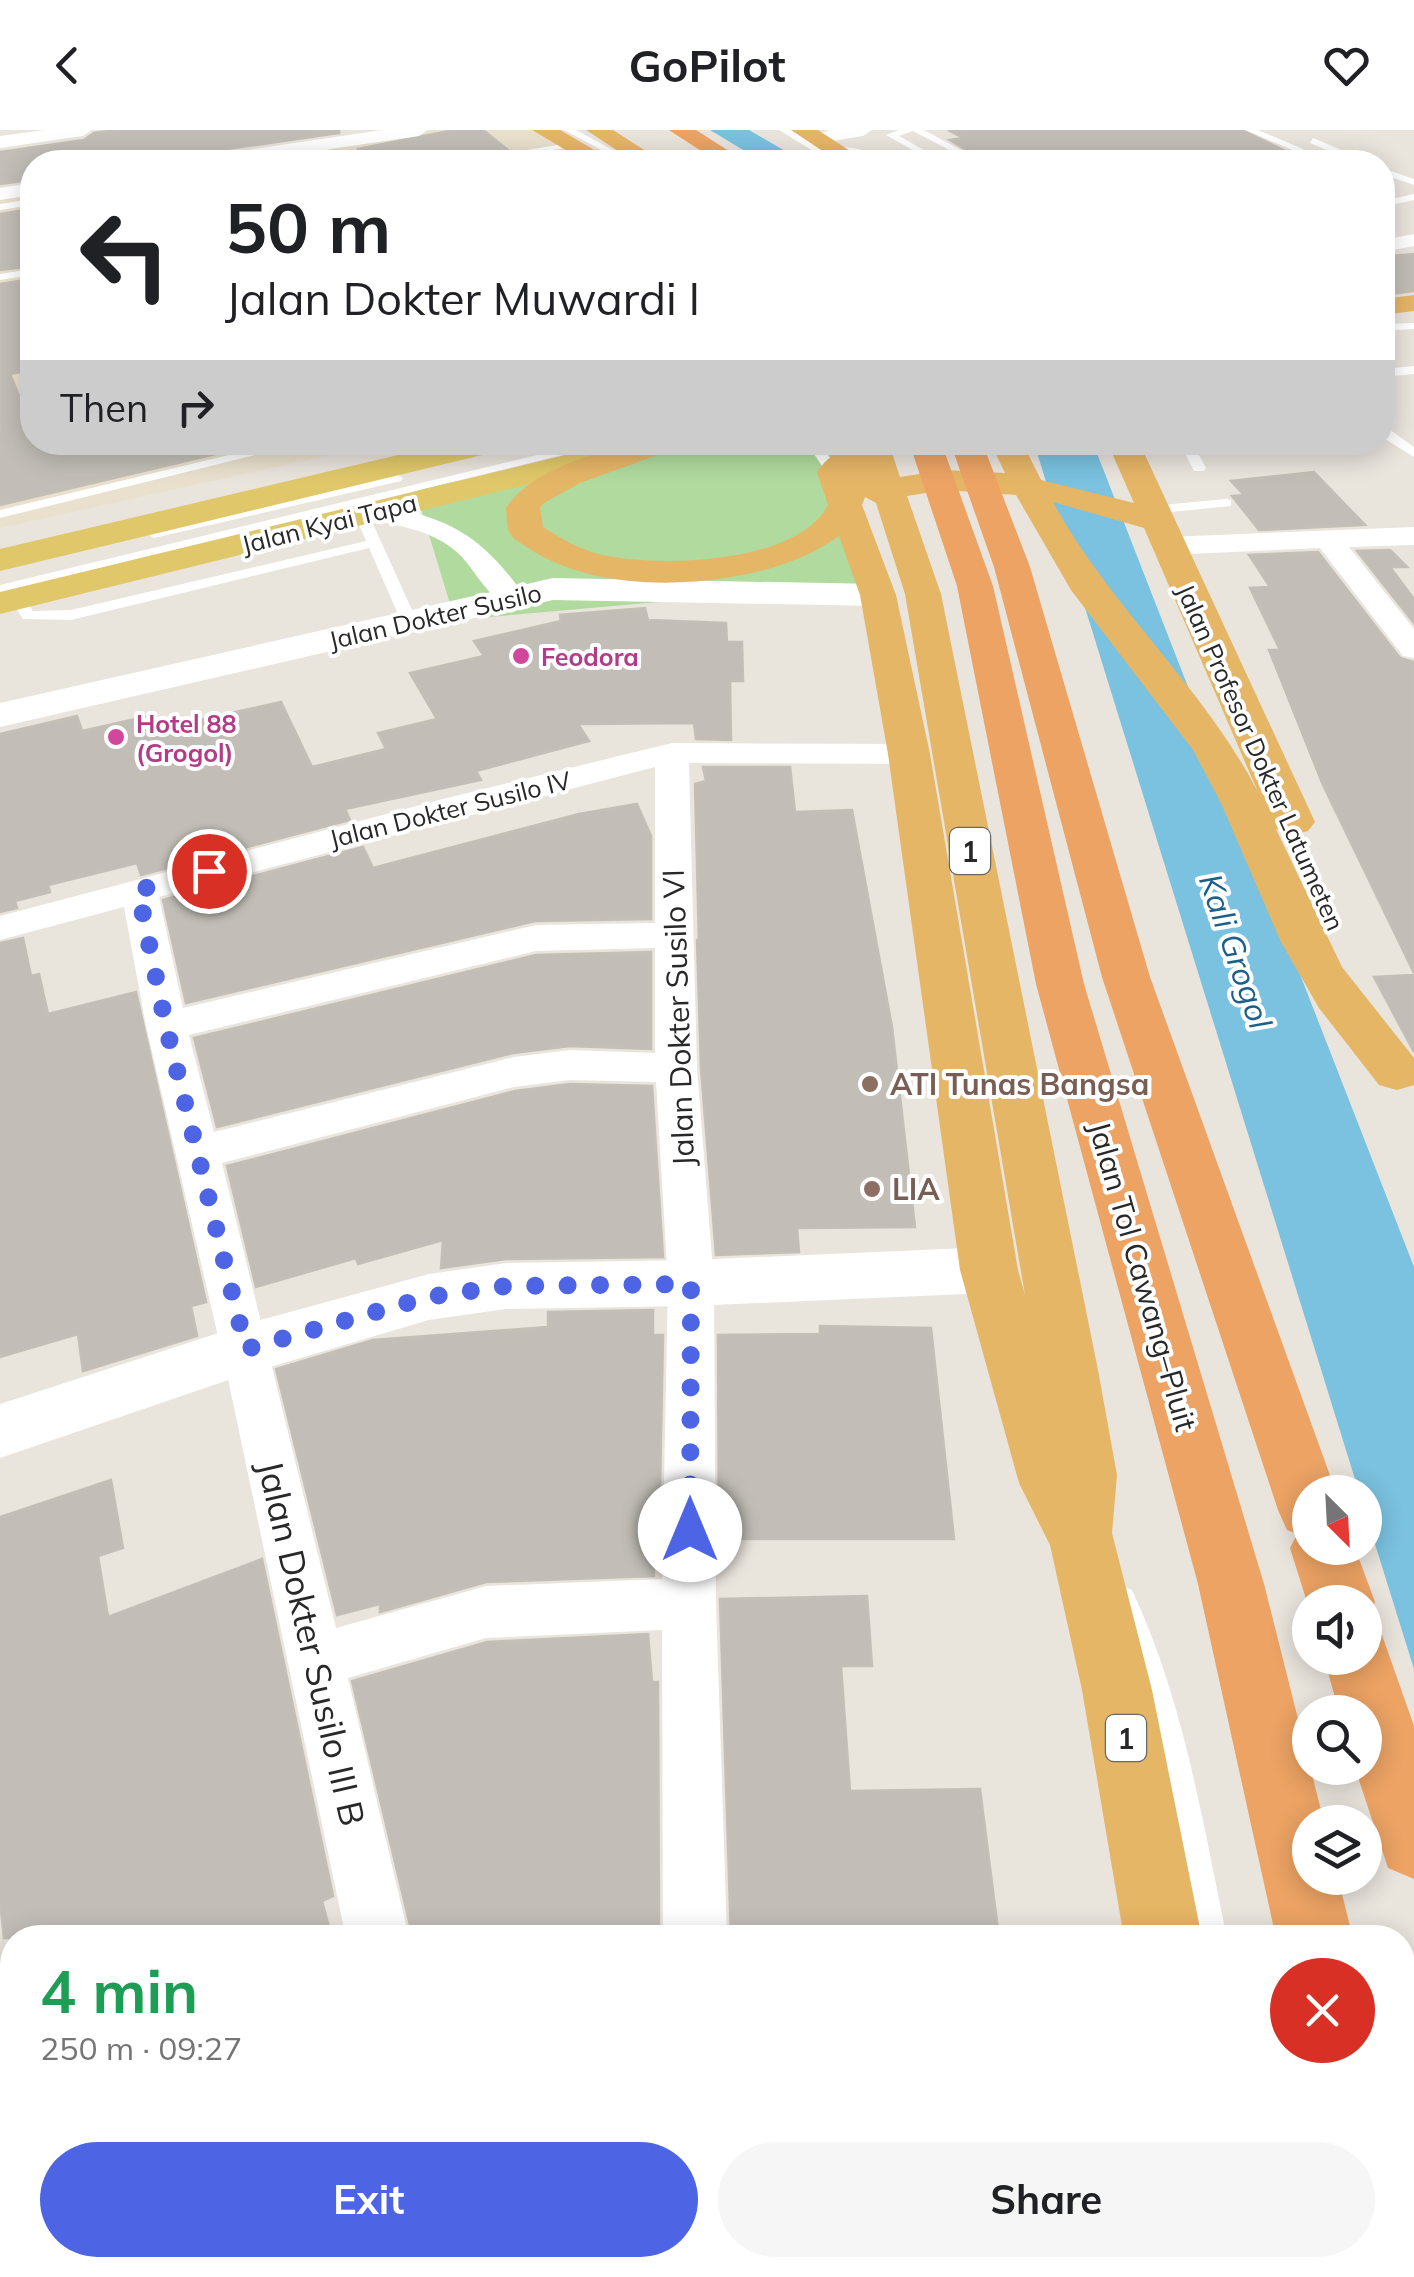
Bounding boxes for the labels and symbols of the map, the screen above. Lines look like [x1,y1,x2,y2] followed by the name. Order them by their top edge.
[238,486,420,560] street label: Jalan Kyai Tapa
[326,576,544,656] street label: Jalan Dokter Susilo
[1170,579,1352,935] street label: Jalan Profesor Dokter Latumeten
[541,641,639,672] place label: Feodora
[510,645,532,667] marker: Feodora
[136,708,236,768] place label: Hotel 88 (Grogol)
[105,726,127,748] marker: Hotel 88 (Grogol)
[326,764,574,854] street label: Jalan Dokter Susilo IV
[950,828,990,874] road number: 1
[167,829,252,914] pin
[1191,868,1281,1034] water label: Kali Grogol
[654,869,702,1167] street label: Jalan Dokter Susilo VI
[890,1065,1149,1103] place label: ATI Tunas Bangsa
[859,1073,881,1095] marker: ATI Tunas Bangsa
[1081,1117,1205,1435] street label: Jalan Tol Cawang–Pluit
[892,1170,940,1208] place label: LIA
[861,1178,883,1200] marker: LIA
[249,1456,375,1830] street label: Jalan Dokter Susilo III B
[1292,1475,1382,1565] north arrow
[638,1478,742,1582] position arrow
[1106,1715,1146,1761] road number: 1

